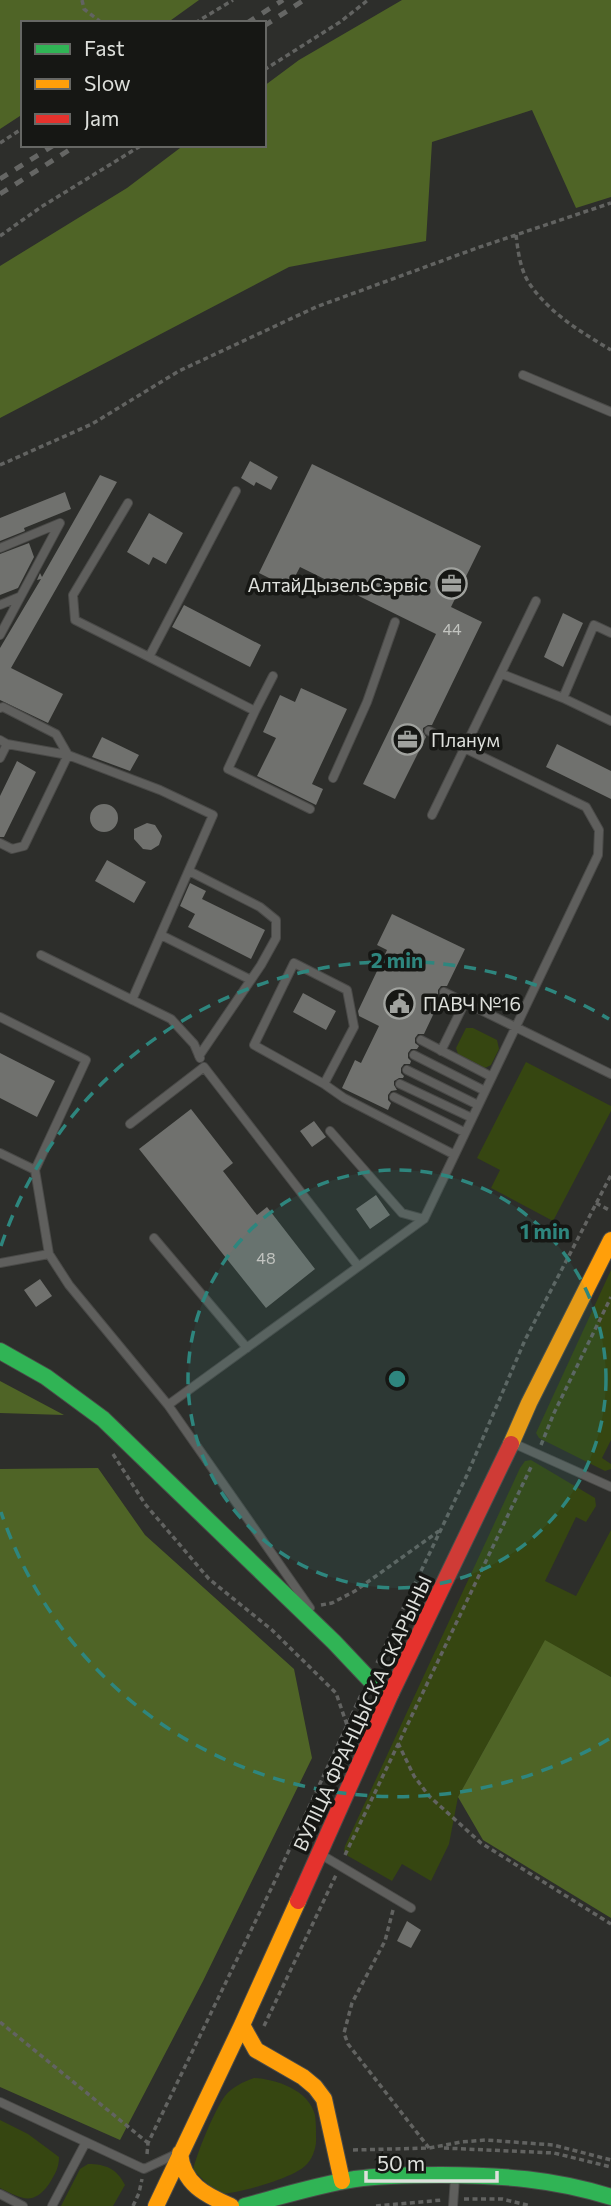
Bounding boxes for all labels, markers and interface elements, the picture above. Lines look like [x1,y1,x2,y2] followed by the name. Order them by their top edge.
[21,21,266,147] legend
[84,35,125,60] text: Fast
[84,70,131,95] text: Slow
[84,105,119,130] text: Jam
[434,567,468,601] office icon: АлтайДызельСэрвіс
[248,573,428,596] place label: АлтайДызельСэрвіс
[442,619,462,638] house number: 44
[391,722,425,756] office icon: Планум
[431,728,500,751] place label: Планум
[371,947,423,972] text: 2 min
[383,986,417,1020] public building icon: ПАВЧ №16
[423,992,521,1015] place label: ПАВЧ №16
[520,1218,570,1243] text: 1 min
[256,1248,276,1267] house number: 48
[385,1367,409,1391] centre of rings
[288,1572,436,1854] street label: ВУЛІЦА ФРАНЦЫСКА СКАРЫНЫ
[366,2140,497,2184] scale bar
[377,2150,425,2175] text: 50 m

